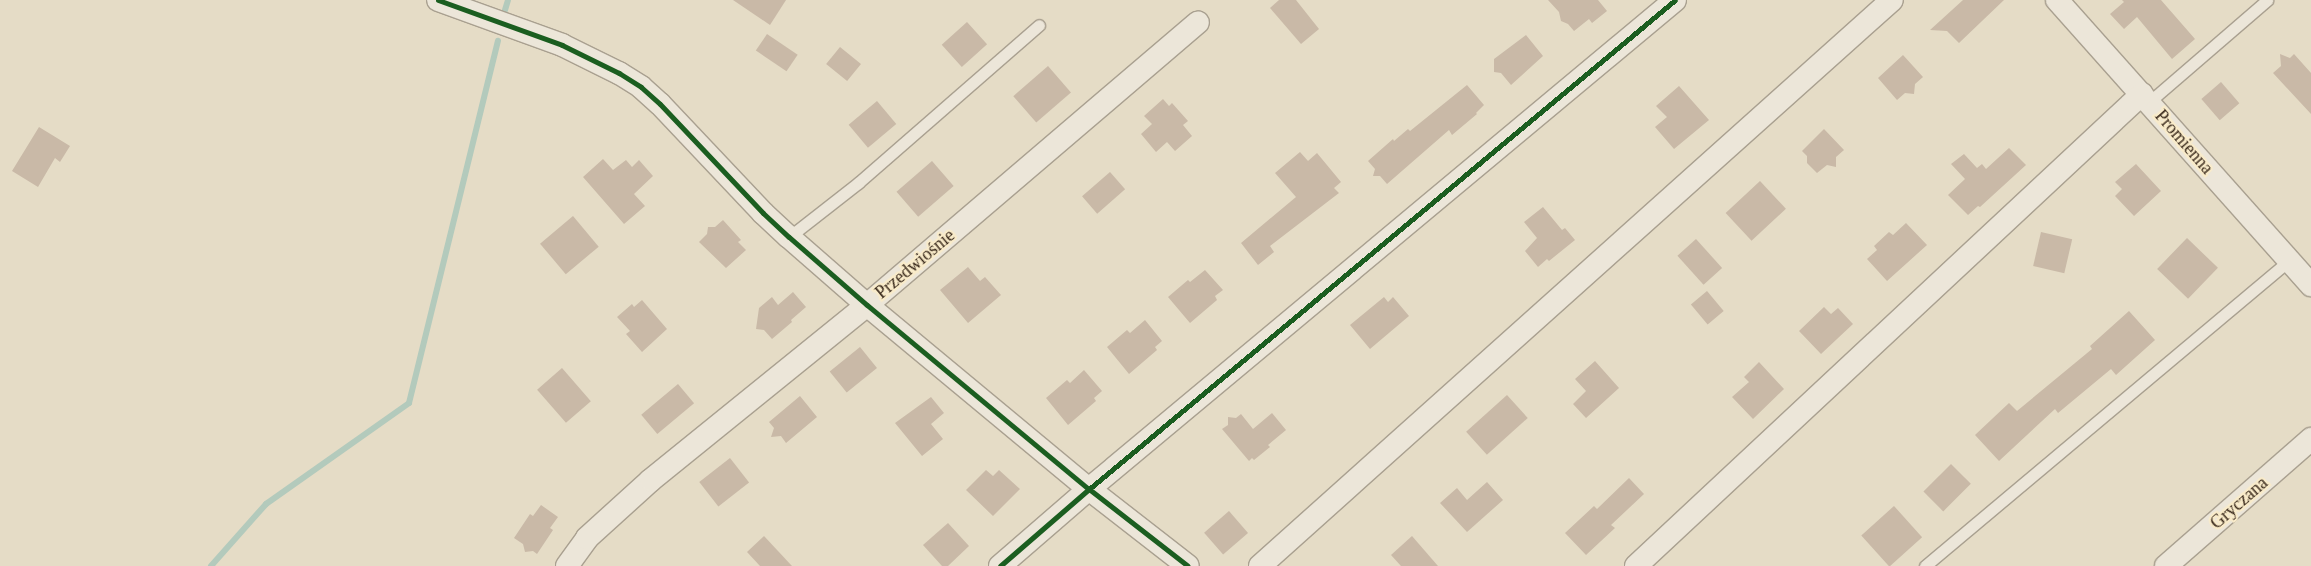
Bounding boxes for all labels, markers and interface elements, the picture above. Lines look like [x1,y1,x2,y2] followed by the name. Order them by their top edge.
[2150,105,2218,179] street label: Promienna
[871,225,959,303] street label: Przedwiośnie
[2206,472,2272,534] street label: Gryczana

